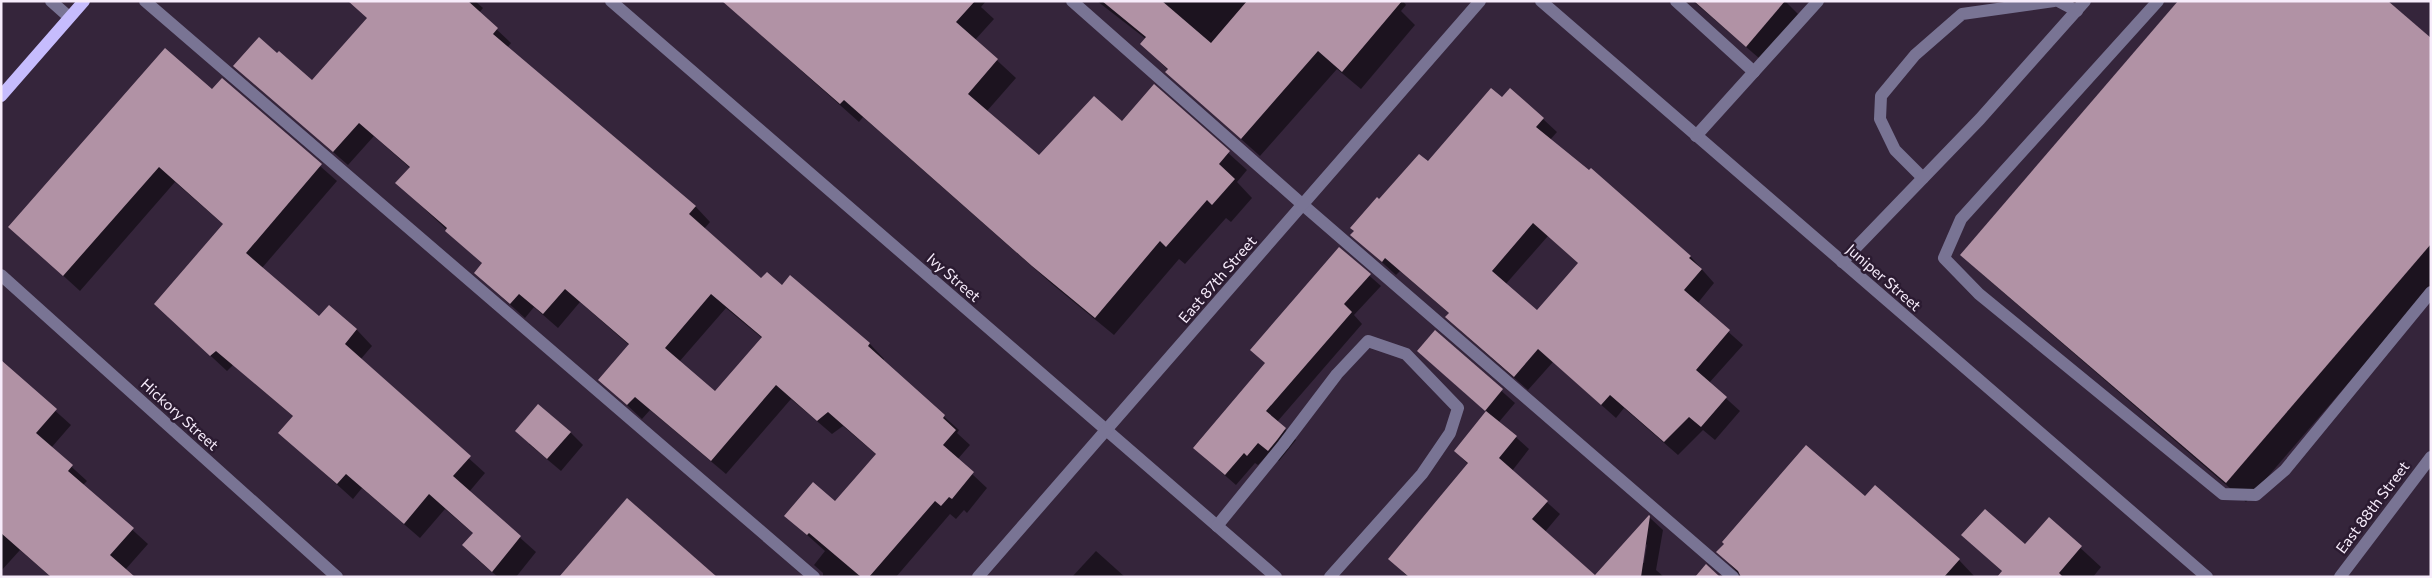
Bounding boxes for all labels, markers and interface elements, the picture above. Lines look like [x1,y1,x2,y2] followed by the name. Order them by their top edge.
[1174,232,1260,326] street label: East 87th Street
[1843,240,1925,314] street label: Juniper Street
[924,249,984,305] street label: Ivy Street
[137,374,223,454] street label: Hickory Street
[2331,457,2413,557] street label: East 88th Street

